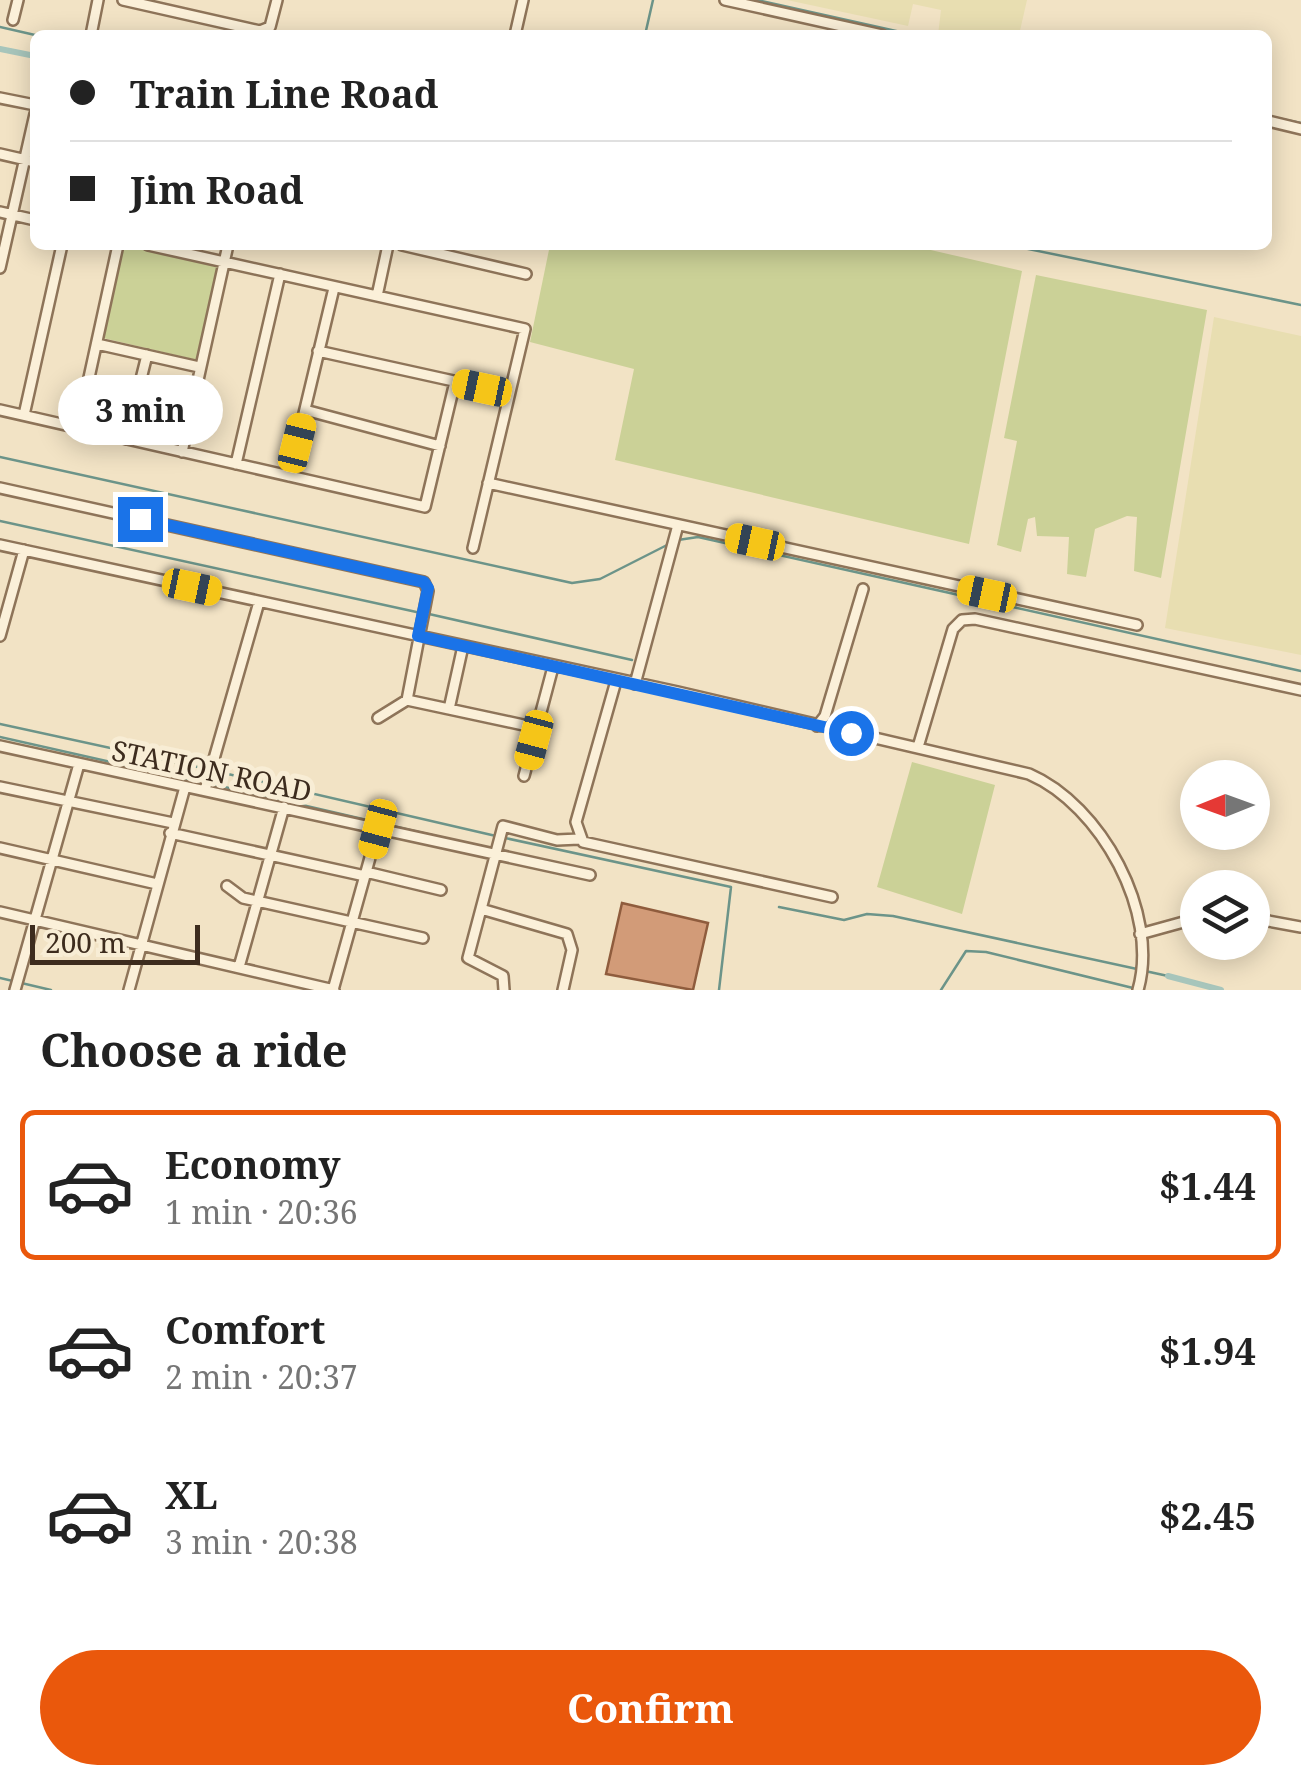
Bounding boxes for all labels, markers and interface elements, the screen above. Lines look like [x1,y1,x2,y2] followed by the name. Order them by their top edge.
[130,67,438,119] text: Train Line Road
[130,163,304,215] text: Jim Road
[450,367,514,409] car
[58,374,222,444] callout: 3 min
[95,388,186,431] text: 3 min
[275,410,319,476] car
[118,497,163,542] route end
[723,521,787,563] car
[160,566,224,608] car
[955,573,1019,615] car
[512,707,556,773] car
[829,711,874,756] route start
[109,730,315,810] street label: STATION ROAD
[1180,760,1270,850] north arrow
[1180,760,1270,960] map controls
[356,796,400,862] car
[1180,870,1270,960] button: layers
[30,920,200,964] scale bar
[45,923,126,961] text: 200 m
[40,1019,348,1080] text: Choose a ride
[165,1138,341,1190] text: Economy
[45,1140,135,1230] icon: car
[1159,1159,1256,1211] text: $1.44
[165,1190,358,1233] text: 1 min · 20:36
[165,1303,325,1355] text: Comfort
[45,1305,135,1395] icon: car
[1159,1324,1256,1376] text: $1.94
[165,1355,358,1398] text: 2 min · 20:37
[165,1468,218,1520] text: XL
[45,1470,135,1560] icon: car
[1159,1489,1256,1541] text: $2.45
[165,1520,358,1563] text: 3 min · 20:38
[40,1650,1261,1765] button: Confirm

